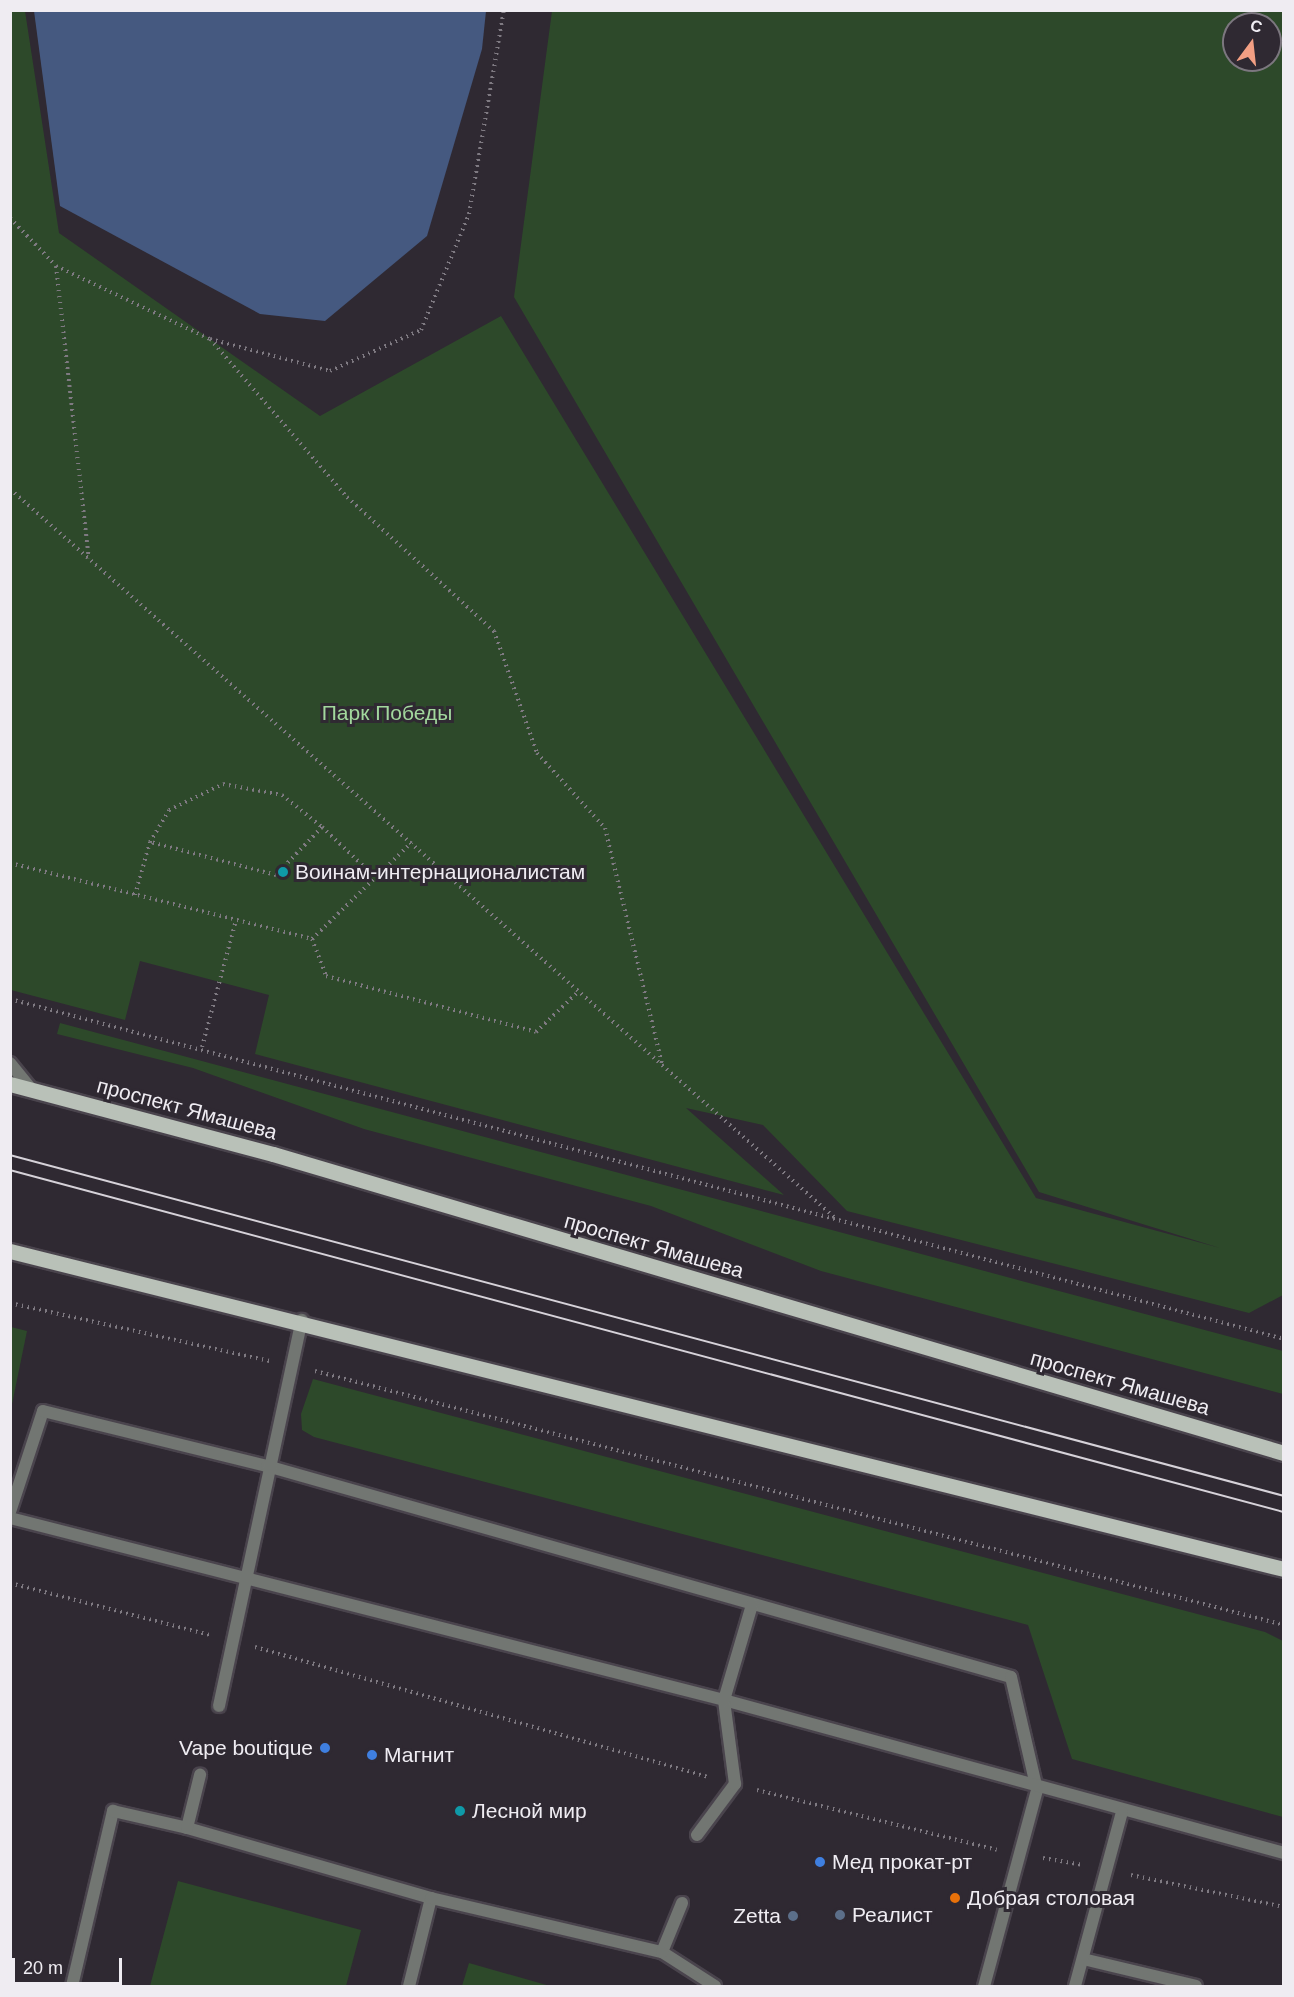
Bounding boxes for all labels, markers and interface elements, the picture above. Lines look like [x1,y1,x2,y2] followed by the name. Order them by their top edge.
[1222,12,1282,72] north arrow
[1248,16,1264,36] text: С
[322,700,452,726] park label: Парк Победы
[295,859,585,885] place label: Воинам-интернационалистам
[276,865,290,879] marker: Воинам-интернационалистам
[94,1073,280,1145] street label: проспект Ямашева
[561,1208,747,1284] street label: проспект Ямашева
[1027,1345,1213,1421] street label: проспект Ямашева
[179,1735,313,1761] place label: Vape boutique
[318,1741,332,1755] marker: Vape boutique
[384,1742,454,1768] place label: Магнит
[365,1748,379,1762] marker: Магнит
[472,1798,587,1824] place label: Лесной мир
[453,1804,467,1818] marker: Лесной мир
[832,1849,972,1875] place label: Мед прокат-рт
[813,1855,827,1869] marker: Мед прокат-рт
[967,1885,1135,1911] place label: Добрая столовая
[948,1891,962,1905] marker: Добрая столовая
[852,1902,933,1928] place label: Реалист
[733,1903,781,1929] place label: Zetta
[833,1908,847,1922] marker: Реалист
[786,1909,800,1923] marker: Zetta
[15,1946,124,1984] scale bar
[23,1958,63,1978] text: 20 m

